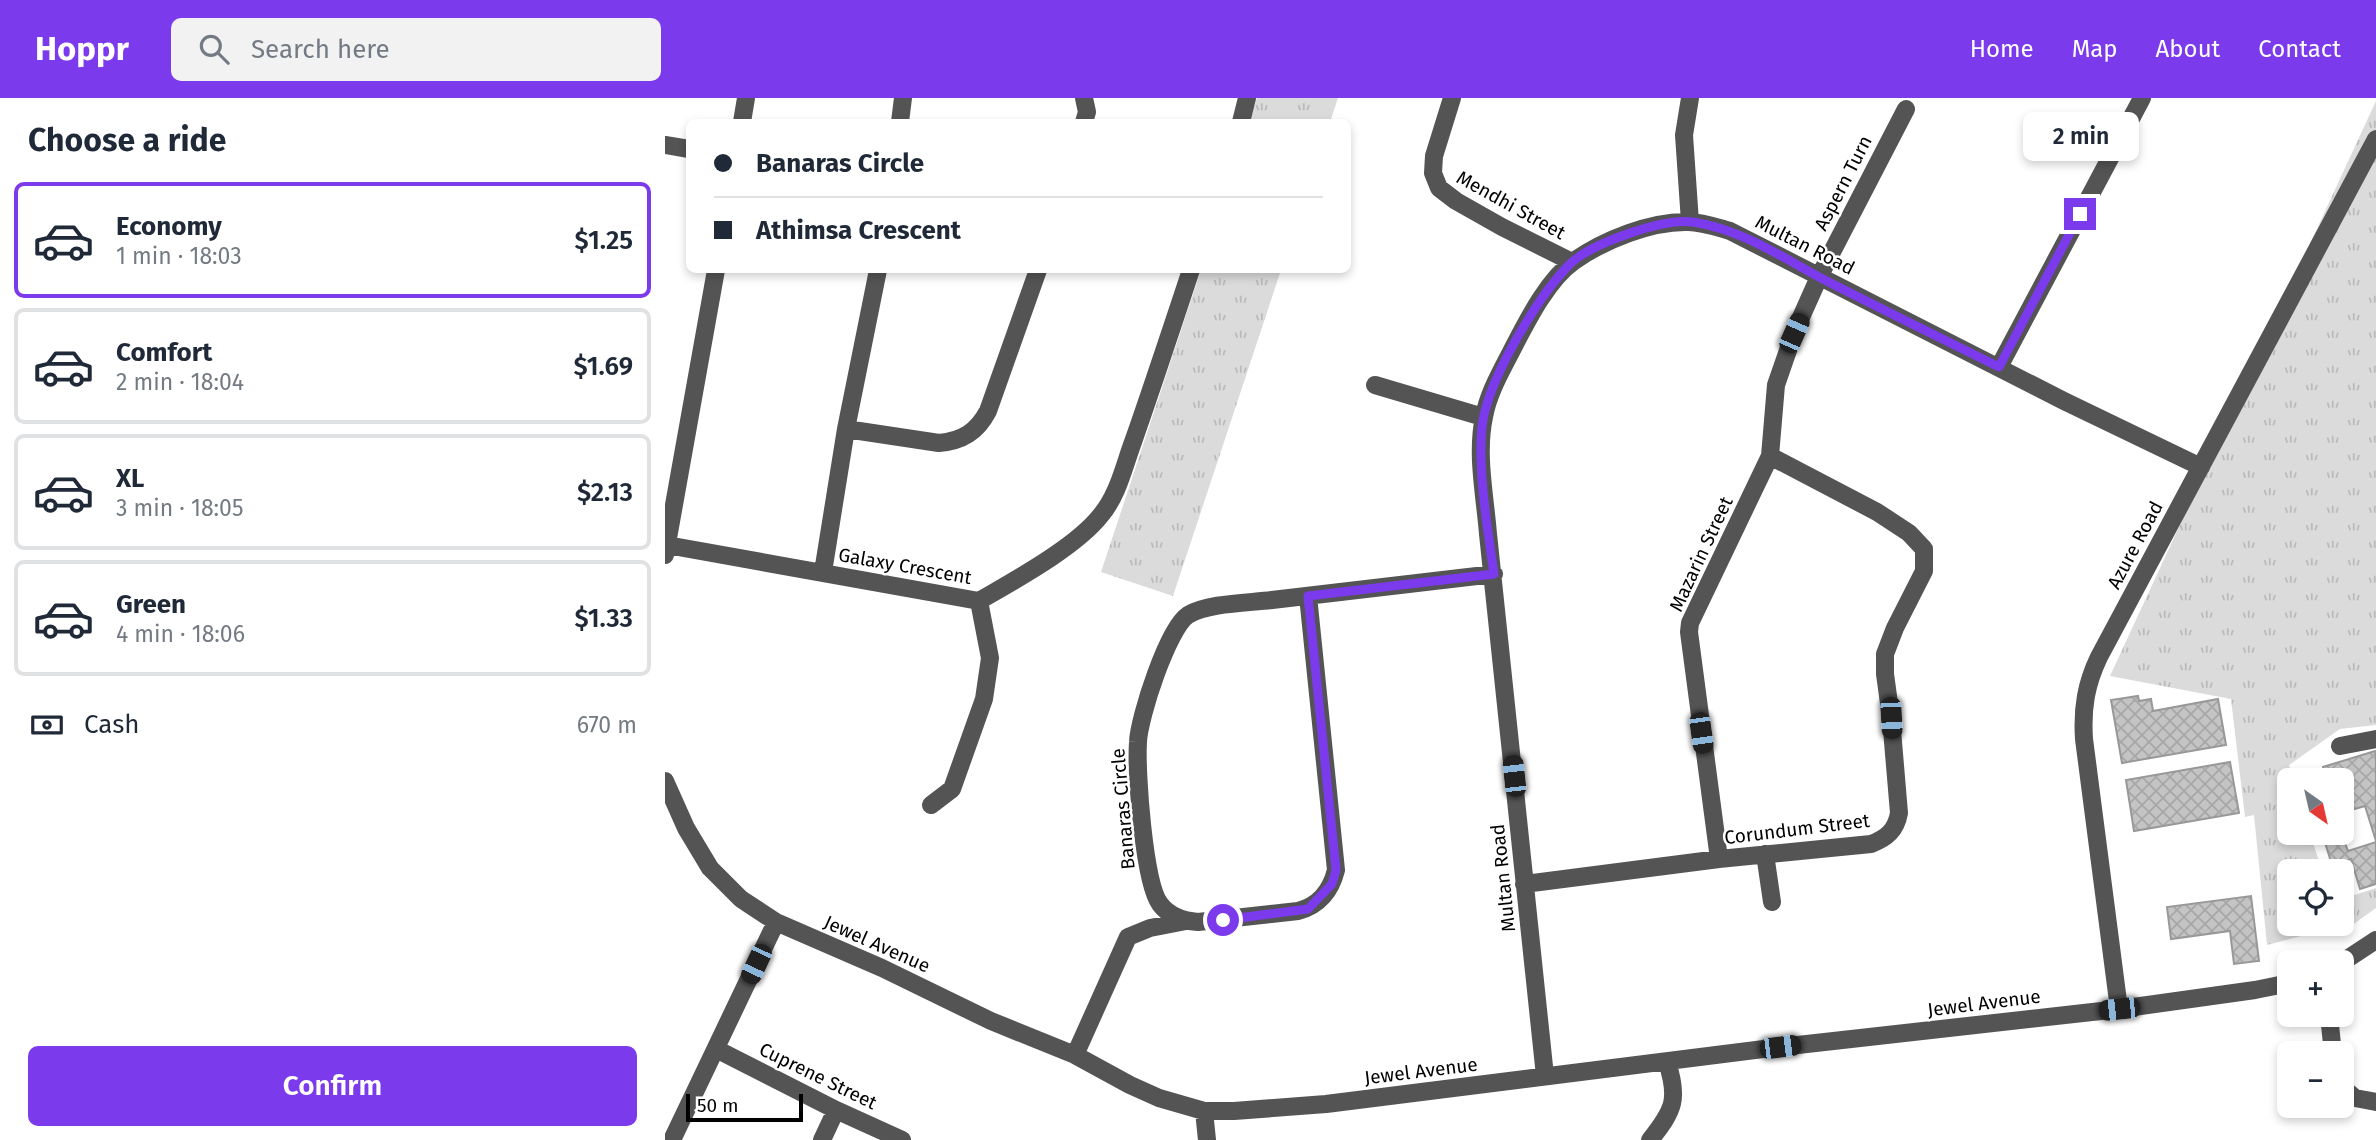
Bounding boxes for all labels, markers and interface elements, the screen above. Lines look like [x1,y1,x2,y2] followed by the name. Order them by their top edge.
[171,18,661,81] search box
[35,29,129,69] text: Hoppr
[195,30,233,68] icon: search
[251,34,390,65] text: Search here
[1970,35,2034,63] text: Home
[2072,35,2118,63] text: Map
[2156,35,2220,63] text: About
[2258,35,2341,63] text: Contact
[2022,113,2138,162] callout: 2 min
[28,121,226,159] text: Choose a ride
[2053,122,2109,150] text: 2 min
[1809,132,1877,234] street label: Aspern Turn
[756,148,924,179] text: Banaras Circle
[1453,166,1569,244] street label: Mendhi Street
[2064,198,2096,230] route end
[32,209,95,272] icon: car
[1751,210,1859,280] street label: Multan Road
[116,211,222,242] text: Economy
[756,215,961,246] text: Athimsa Crescent
[575,225,633,256] text: $1.25
[116,242,242,270] text: 1 min · 18:03
[1776,310,1813,356] car
[32,335,95,398] icon: car
[116,337,212,368] text: Comfort
[573,351,633,382] text: $1.69
[116,368,244,396] text: 2 min · 18:04
[32,461,95,524] icon: car
[116,463,144,494] text: XL
[577,477,633,508] text: $2.13
[1664,493,1738,615] street label: Mazarin Street
[116,494,243,522] text: 3 min · 18:05
[2102,497,2168,593] street label: Azure Road
[837,543,974,589] street label: Galaxy Crescent
[32,587,95,650] icon: car
[116,589,186,620] text: Green
[574,603,633,634] text: $1.33
[116,620,245,648] text: 4 min · 18:06
[1880,696,1903,740] car
[28,706,66,744] icon: cash
[84,709,140,740] text: Cash
[577,711,637,739] text: 670 m
[1688,711,1715,755] car
[1106,747,1140,871] street label: Banaras Circle
[1502,754,1527,798] car
[2277,768,2354,845] north arrow
[2277,768,2354,1118] map controls
[1723,809,1871,849] street label: Corundum Street
[1486,823,1520,933] street label: Multan Road
[2277,859,2354,936] button: locate
[1207,904,1239,936] route start
[820,910,934,978] street label: Jewel Avenue
[738,941,775,987] car
[2277,950,2354,1027] button: +
[1926,985,2042,1021] street label: Jewel Avenue
[2098,996,2141,1022] car
[1758,1034,1803,1060] car
[755,1038,881,1114] street label: Cuprene Street
[2277,1041,2354,1118] button: −
[28,1046,637,1126] button: Confirm
[1363,1053,1479,1089] street label: Jewel Avenue
[686,1091,803,1123] scale bar
[697,1094,738,1117] text: 50 m

